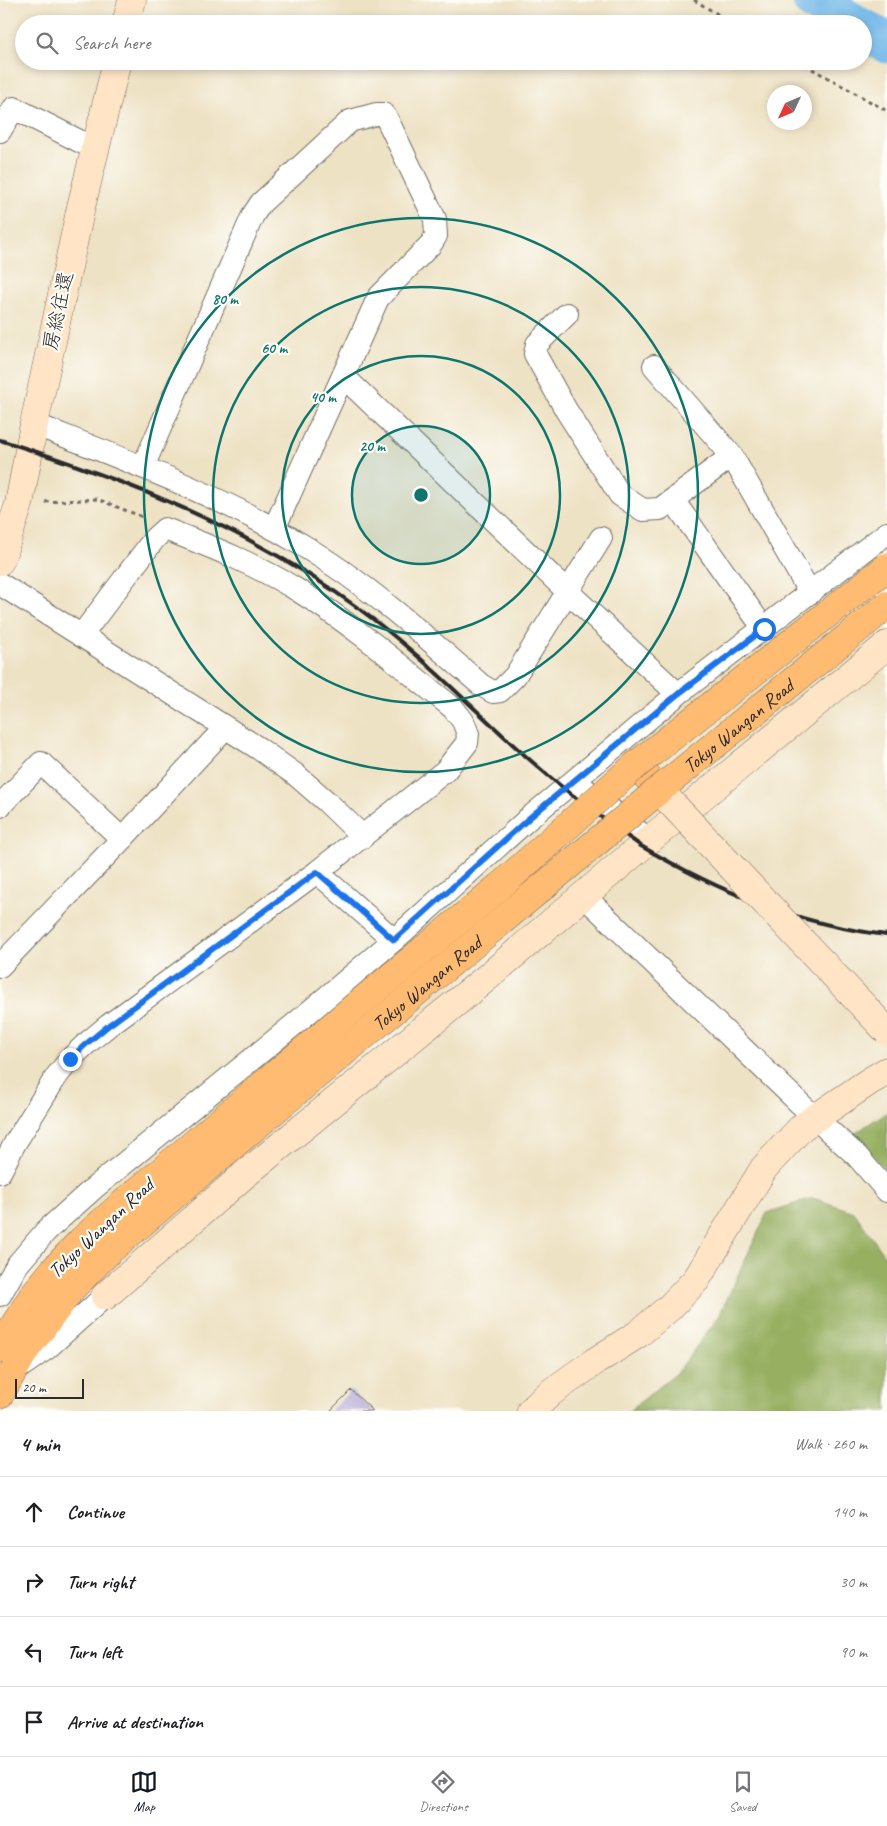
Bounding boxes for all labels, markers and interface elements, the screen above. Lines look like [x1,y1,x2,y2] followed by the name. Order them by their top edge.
[15,15,872,70] search box
[33,29,61,57] icon: search
[73,31,150,55] text: Search here
[767,85,812,130] north arrow
[37,269,79,353] street label: 房総往還
[212,290,239,309] text: 80 m
[261,339,288,358] text: 60 m
[310,388,337,407] text: 40 m
[359,437,386,456] text: 20 m
[412,486,430,504] centre of rings
[753,618,776,641] route start
[678,671,801,778] street label: Tokyo Wangan Road
[367,928,489,1036] street label: Tokyo Wangan Road
[59,1048,82,1071] route end
[43,1171,161,1283] street label: Tokyo Wangan Road
[15,1376,84,1399] scale bar
[22,1379,46,1396] text: 20 m
[20,1431,60,1457] text: 4 min
[795,1434,867,1454] text: Walk · 260 m
[20,1498,48,1526] icon: ahead
[67,1500,124,1524] text: Continue
[833,1502,867,1522] text: 140 m
[20,1568,48,1596] icon: right
[67,1570,134,1594] text: Turn right
[840,1572,867,1592] text: 30 m
[20,1638,48,1666] icon: left
[67,1640,122,1664] text: Turn left
[840,1642,867,1662] text: 90 m
[20,1708,48,1736] icon: arrive
[67,1710,203,1734] text: Arrive at destination
[130,1768,158,1815] tab: Map
[419,1768,468,1815] tab: Directions
[729,1768,757,1815] tab: Saved

